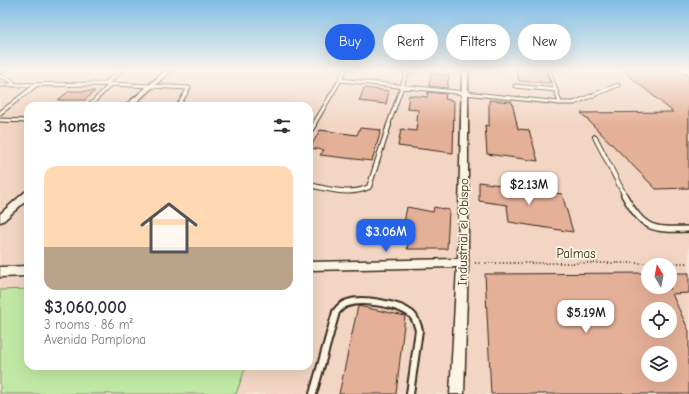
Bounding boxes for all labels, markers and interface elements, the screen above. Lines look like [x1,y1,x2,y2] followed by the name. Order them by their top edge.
[325,24,375,60] chip: Buy
[383,24,438,60] chip: Rent
[446,24,510,60] chip: Filters
[518,24,571,60] chip: New
[271,115,293,137] icon: filters
[44,117,105,136] text: 3 homes
[496,172,562,206] pin: $2.13M
[510,177,548,192] text: $2.13M
[455,178,471,286] street label: Industrial el Obispo
[133,192,205,264] icon: home
[353,219,419,253] pin: $3.06M
[365,224,407,239] text: $3.06M
[556,246,596,261] street label: Palmas
[641,258,677,294] north arrow
[641,258,677,382] map controls
[44,298,127,317] text: $3,060,000
[553,300,619,334] pin: $5.19M
[641,302,677,338] button: locate
[566,305,606,320] text: $5.19M
[44,317,133,332] text: 3 rooms · 86 m²
[44,332,146,347] text: Avenida Pamplona
[641,346,677,382] button: layers

